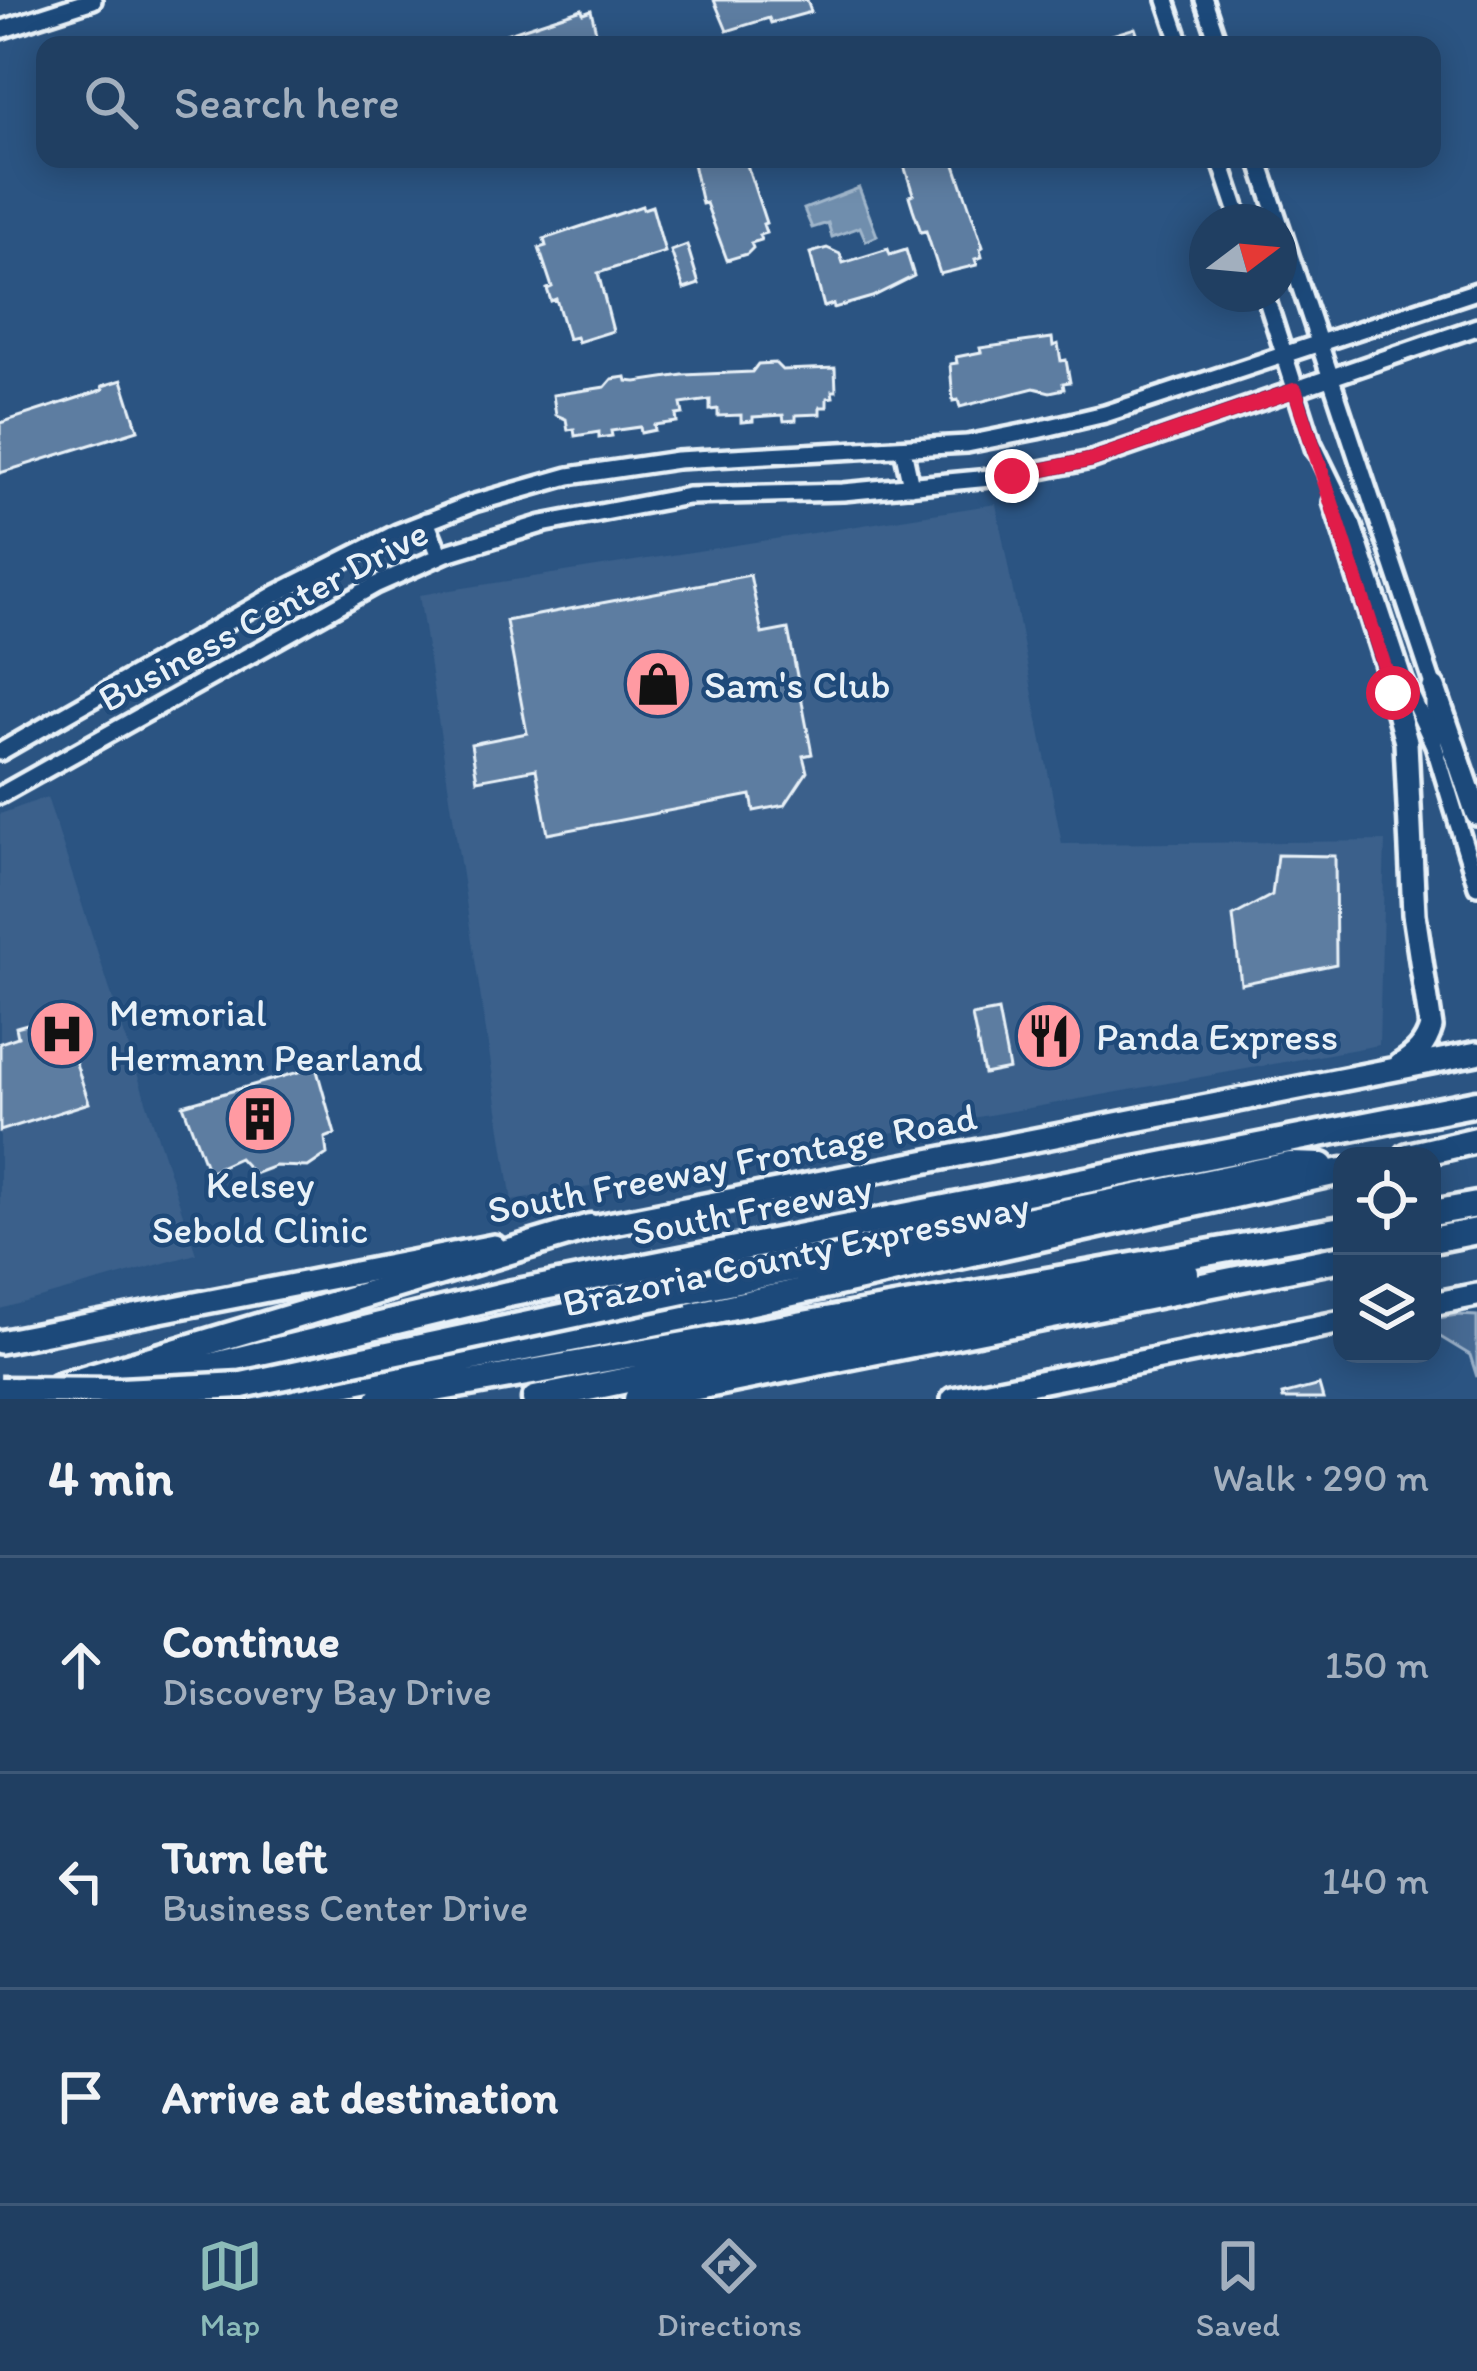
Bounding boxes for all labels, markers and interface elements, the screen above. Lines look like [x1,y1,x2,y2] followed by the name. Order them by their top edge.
[36,36,1441,168] search box
[78,69,144,135] icon: search
[174,75,400,129] text: Search here
[1189,204,1297,312] north arrow
[985,449,1039,503] route end
[90,508,436,722] street label: Business Center Drive
[623,649,693,719] shop icon: Sam's Club
[704,661,890,708] place label: Sam's Club
[1366,666,1420,720] route start
[109,989,423,1081] place label: Memorial Hermann Pearland
[27,999,97,1069] hospital icon: Memorial Hermann Pearland
[1014,1001,1084,1071] restaurant icon: Panda Express
[1096,1013,1338,1060] place label: Panda Express
[225,1084,295,1154] building icon: Kelsey Sebold Clinic
[485,1093,979,1233] street label: South Freeway Frontage Road
[1333,1147,1441,1363] map controls
[1333,1147,1441,1255] button: locate
[152,1161,368,1253] place label: Kelsey Sebold Clinic
[628,1163,876,1255] street label: South Freeway
[558,1182,1034,1326] street label: Brazoria County Expressway
[1333,1255,1441,1363] button: layers
[48,1447,173,1508] text: 4 min
[1212,1454,1429,1501] text: Walk · 290 m
[162,1614,340,1668] text: Continue
[48,1632,114,1698] icon: ahead
[1325,1641,1429,1688] text: 150 m
[162,1668,492,1715] text: Discovery Bay Drive
[162,1830,328,1884] text: Turn left
[48,1848,114,1914] icon: left
[1322,1857,1429,1904] text: 140 m
[162,1884,528,1931] text: Business Center Drive
[48,2064,114,2130] icon: arrive
[162,2070,558,2124] text: Arrive at destination
[197,2233,263,2344] tab: Map
[657,2233,802,2344] tab: Directions
[1196,2233,1280,2344] tab: Saved

